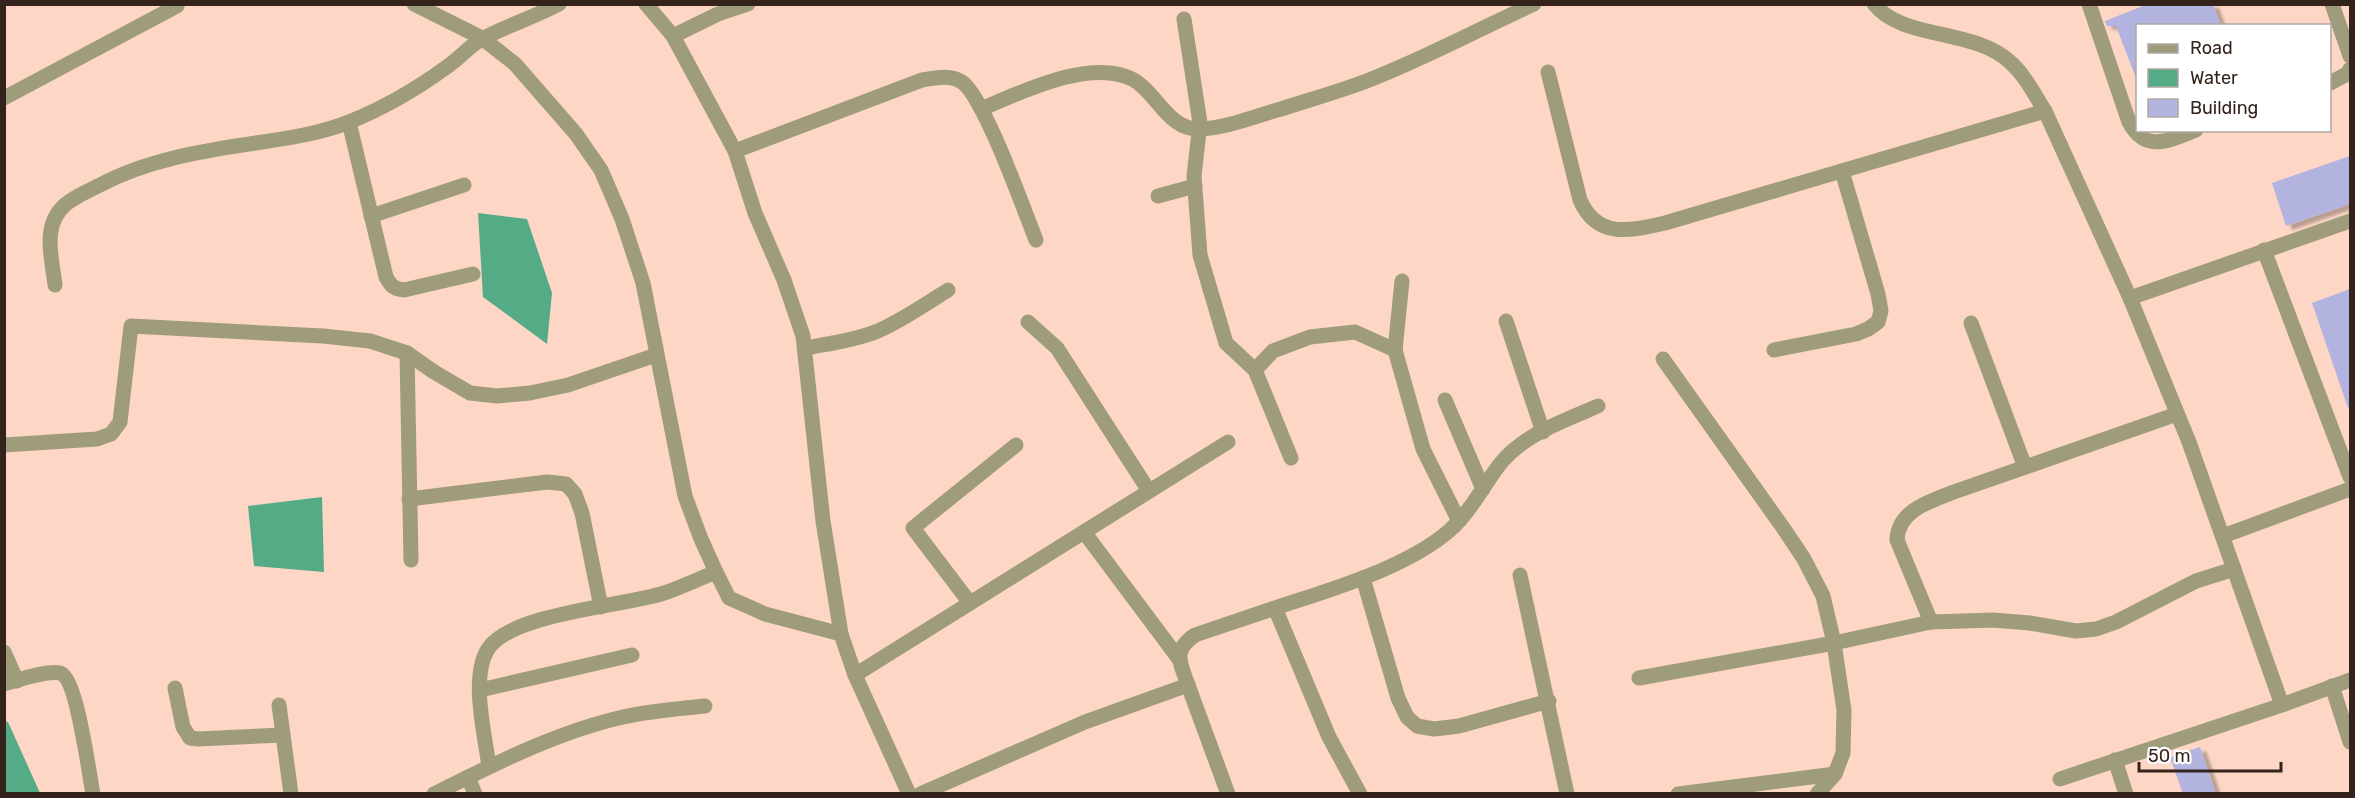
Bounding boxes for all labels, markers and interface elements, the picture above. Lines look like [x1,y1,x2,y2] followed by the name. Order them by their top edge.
[2136,24,2331,132] legend
[2190,37,2233,59] text: Road
[2190,67,2238,89] text: Water
[2190,97,2258,119] text: Building
[2139,735,2282,773] scale bar
[2148,745,2191,767] text: 50 m

